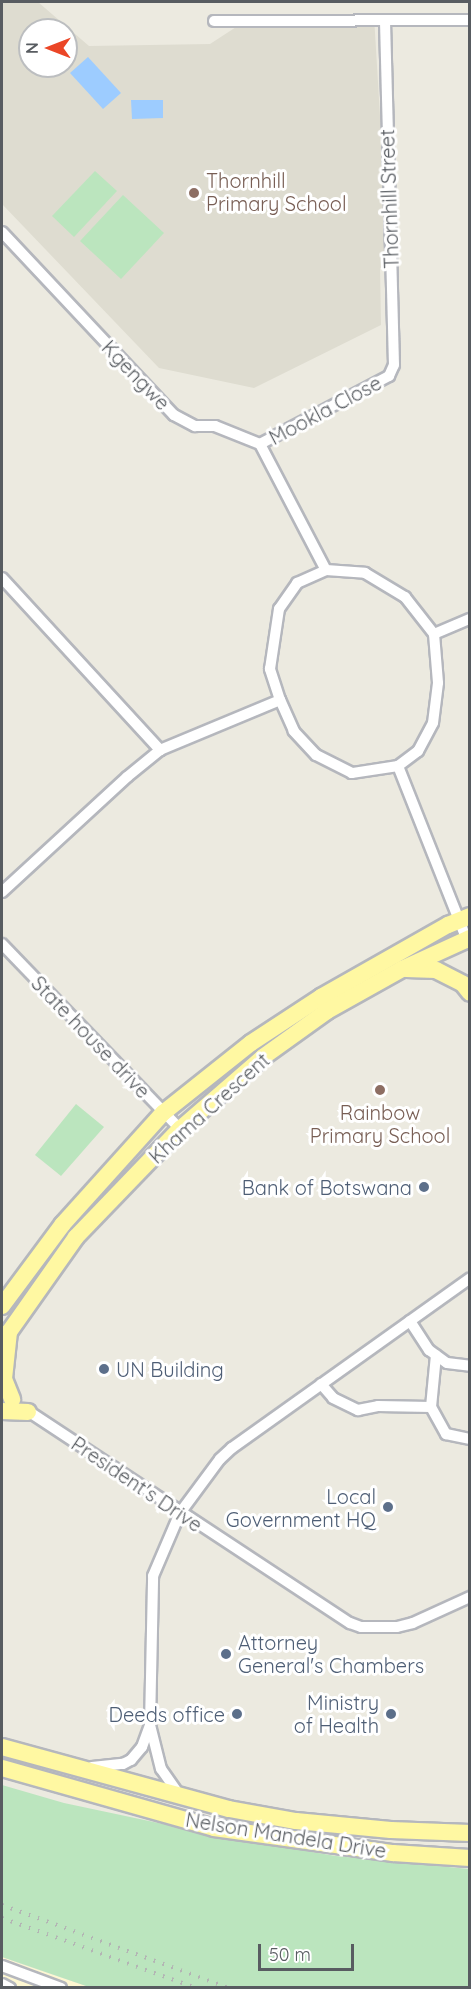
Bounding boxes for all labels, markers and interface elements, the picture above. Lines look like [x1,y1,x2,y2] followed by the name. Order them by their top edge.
[18,18,78,78] north arrow
[22,42,42,54] text: N
[375,129,403,269] street label: Thornhill Street
[206,169,346,216] place label: Thornhill Primary School
[187,186,201,200] marker: Thornhill Primary School
[97,335,175,415] street label: Kgengwe
[265,370,385,450] street label: Mookla Close
[27,971,155,1103] street label: State house drive
[144,1048,274,1168] street label: Khama Crescent
[373,1083,387,1097] marker: Rainbow Primary School
[310,1100,450,1147] place label: Rainbow Primary School
[242,1175,412,1199] place label: Bank of Botswana
[417,1180,431,1194] marker: Bank of Botswana
[116,1357,224,1381] place label: UN Building
[97,1362,111,1376] marker: UN Building
[67,1431,207,1537] street label: President's Drive
[226,1484,376,1531] place label: Local Government HQ
[381,1500,395,1514] marker: Local Government HQ
[238,1630,424,1677] place label: Attorney General's Chambers
[219,1647,233,1661] marker: Attorney General's Chambers
[294,1690,379,1737] place label: Ministry of Health
[109,1702,225,1726] place label: Deeds office
[230,1707,244,1721] marker: Deeds office
[384,1707,398,1721] marker: Ministry of Health
[184,1807,388,1863] street label: Nelson Mandela Drive
[261,1932,357,1970] scale bar
[269,1943,311,1966] text: 50 m

